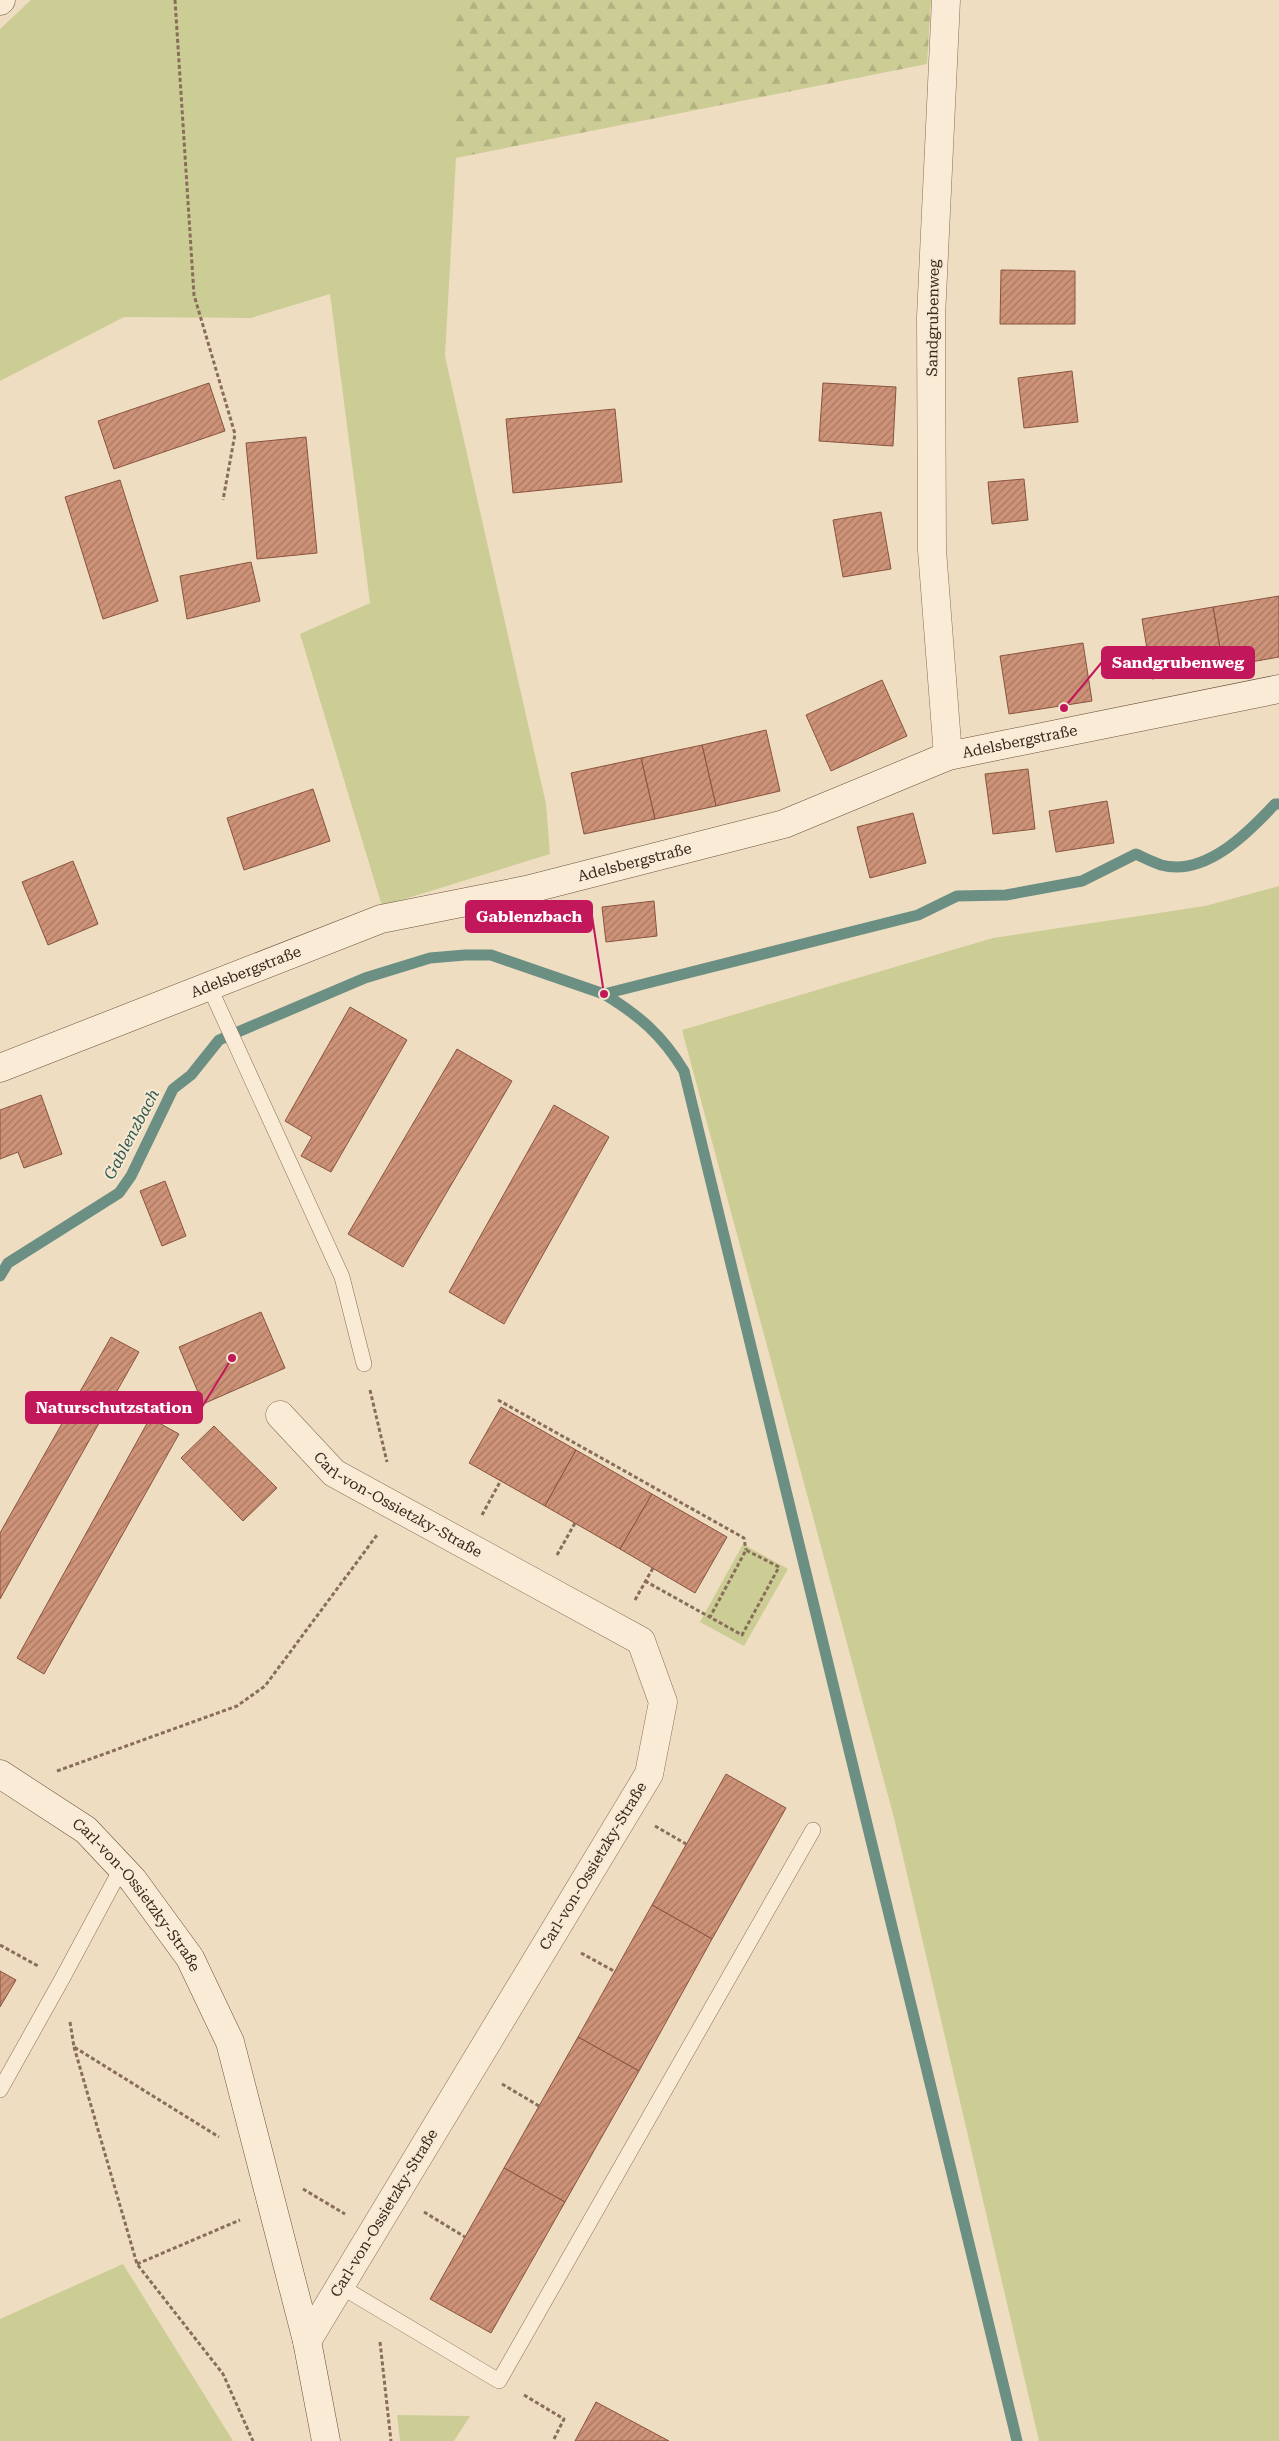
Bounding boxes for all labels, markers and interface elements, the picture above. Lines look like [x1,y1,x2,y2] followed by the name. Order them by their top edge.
[923,259,943,377] street label: Sandgrubenweg
[1102,647,1254,678] callout: Sandgrubenweg
[1112,653,1244,672] text: Sandgrubenweg
[961,721,1079,762] street label: Adelsbergstraße
[576,839,693,885] street label: Adelsbergstraße
[466,901,592,932] callout: Gablenzbach
[476,907,582,926] text: Gablenzbach
[188,942,304,1002] street label: Adelsbergstraße
[100,1086,163,1183] water label: Gablenzbach
[26,1392,202,1423] callout: Naturschutzstation
[36,1398,192,1417] text: Naturschutzstation
[310,1448,485,1561] street label: Carl-von-Ossietzky-Straße
[536,1779,650,1953] street label: Carl-von-Ossietzky-Straße
[69,1815,204,1974] street label: Carl-von-Ossietzky-Straße
[327,2126,441,2300] street label: Carl-von-Ossietzky-Straße

